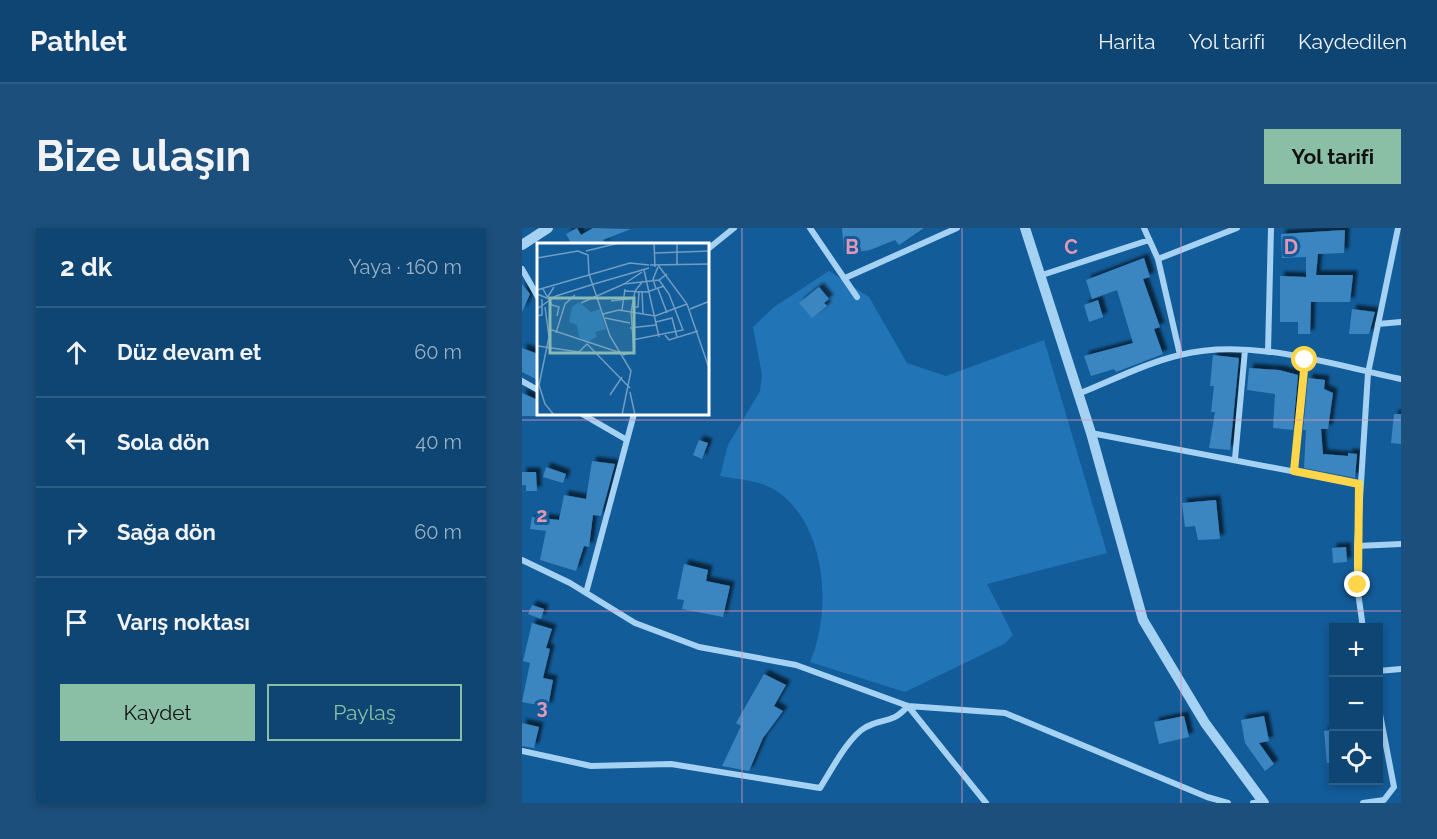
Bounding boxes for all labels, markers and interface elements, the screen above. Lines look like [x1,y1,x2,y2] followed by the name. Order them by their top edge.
[30,25,127,58] text: Pathlet
[1098,29,1155,54] text: Harita
[1188,29,1265,54] text: Yol tarifi
[1298,29,1407,54] text: Kaydedilen
[1264,129,1401,184] button: Yol tarifi
[36,132,251,181] text: Bize ulaşın
[845,235,859,259] text: B
[1064,235,1078,259] text: C
[1284,235,1298,259] text: D
[537,243,710,416] inset map
[60,252,112,282] text: 2 dk
[348,255,462,279] text: Yaya · 160 m
[60,336,93,369] icon: ahead
[117,339,261,365] text: Düz devam et
[414,340,462,364] text: 60 m
[1291,346,1317,372] route start
[60,426,93,459] icon: left
[117,429,210,455] text: Sola dön
[415,430,462,454] text: 40 m
[536,503,548,527] text: 2
[60,516,93,549] icon: right
[117,519,216,545] text: Sağa dön
[414,520,462,544] text: 60 m
[1344,571,1370,597] route end
[60,606,93,639] icon: arrive
[117,609,250,635] text: Varış noktası
[1329,623,1383,785] map controls
[1329,623,1383,677] button: +
[1329,677,1383,731] button: −
[60,684,255,741] button: Kaydet
[267,684,462,741] button: Paylaş
[536,695,548,719] text: 3
[1329,731,1383,785] button: locate

